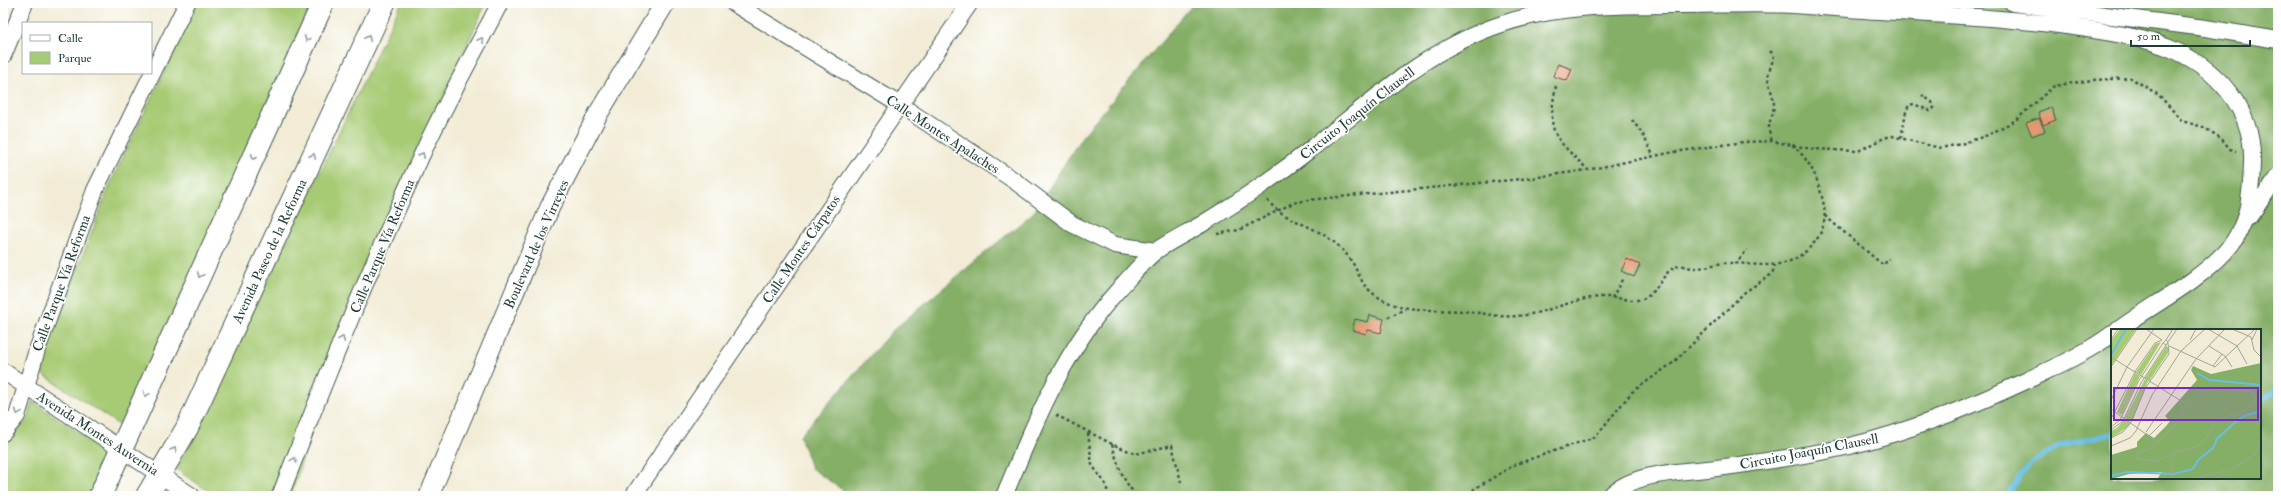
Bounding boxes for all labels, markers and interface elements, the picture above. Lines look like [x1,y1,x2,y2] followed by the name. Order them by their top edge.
[22,22,152,74] legend
[2131,22,2250,48] scale bar
[2137,29,2161,44] text: 50 m
[58,31,83,46] text: Calle
[304,34,312,42] one-way arrow
[363,34,371,42] one-way arrow
[476,36,484,44] one-way arrow
[58,51,92,66] text: Parque
[1297,63,1418,163] street label: Circuito Joaquín Clausell
[882,91,1003,178] street label: Calle Montes Apalaches
[308,152,316,160] one-way arrow
[417,152,425,160] one-way arrow
[251,153,259,160] one-way arrow
[228,176,311,327] street label: Avenida Paseo de la Reforma
[346,176,419,316] street label: Calle Parque Vía Reforma
[500,177,574,312] street label: Boulevard de los Virreyes
[759,192,845,307] street label: Calle Montes Cárpatos
[29,212,94,354] street label: Calle Parque Vía Reforma
[197,271,205,279] one-way arrow
[2111,329,2261,479] inset map
[338,335,346,342] one-way arrow
[33,387,162,479] street label: Avenida Montes Auvernia
[143,390,151,397] one-way arrow
[14,408,23,415] one-way arrow
[1738,430,1880,473] street label: Circuito Joaquín Clausell
[170,447,177,455] one-way arrow
[290,456,298,463] one-way arrow

